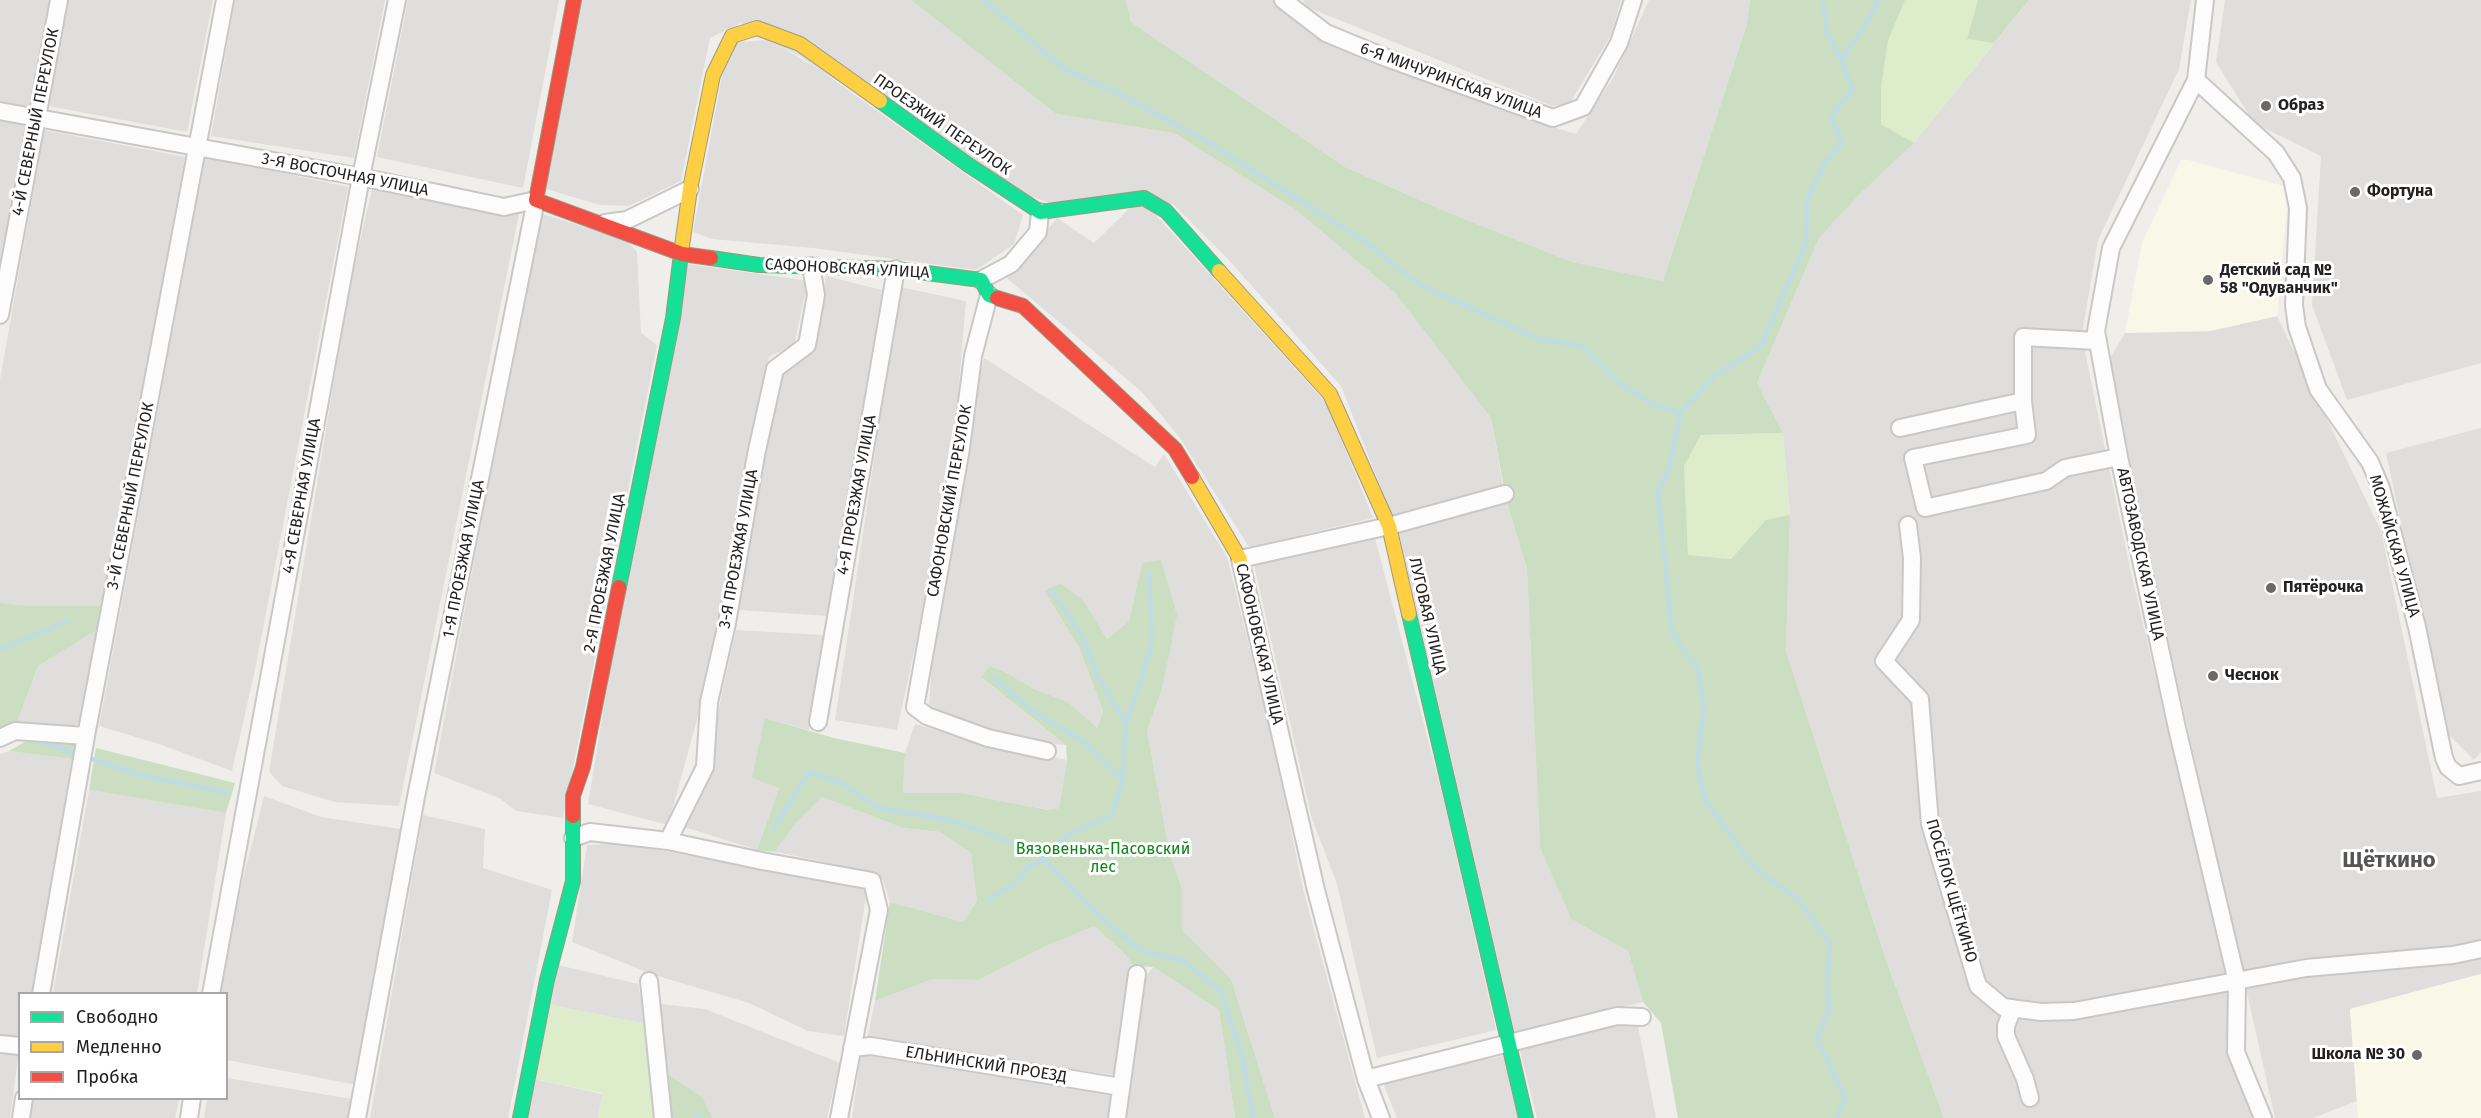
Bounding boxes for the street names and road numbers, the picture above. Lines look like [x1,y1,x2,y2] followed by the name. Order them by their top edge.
[8,26,64,218] street label: 4-Й СЕВЕРНЫЙ ПЕРЕУЛОК
[1357,39,1545,123] street label: 6-Я МИЧУРИНСКАЯ УЛИЦА
[870,70,1014,180] street label: ПРОЕЗЖИЙ ПЕРЕУЛОК
[260,149,430,201] street label: 3-Я ВОСТОЧНАЯ УЛИЦА
[764,255,930,283] street label: САФОНОВСКАЯ УЛИЦА
[103,401,159,591] street label: 3-Й СЕВЕРНЫЙ ПЕРЕУЛОК
[924,403,976,599] street label: САФОНОВСКИЙ ПЕРЕУЛОК
[833,414,881,576] street label: 4-Я ПРОЕЗЖАЯ УЛИЦА
[279,417,325,575] street label: 4-Я СЕВЕРНАЯ УЛИЦА
[2112,466,2168,642] street label: АВТОЗАВОДСКАЯ УЛИЦА
[716,468,762,630] street label: 3-Я ПРОЕЗЖАЯ УЛИЦА
[2364,473,2424,619] street label: МОЖАЙСКАЯ УЛИЦА
[439,478,489,640] street label: 1-Я ПРОЕЗЖАЯ УЛИЦА
[580,492,630,654] street label: 2-Я ПРОЕЗЖАЯ УЛИЦА
[1404,556,1450,676] street label: ЛУГОВАЯ УЛИЦА
[1231,562,1287,726] street label: САФОНОВСКАЯ УЛИЦА
[1921,817,1981,965] street label: ПОСЁЛОК ЩЁТКИНО
[904,1043,1068,1087] street label: ЕЛЬНИНСКИЙ ПРОЕЗД

